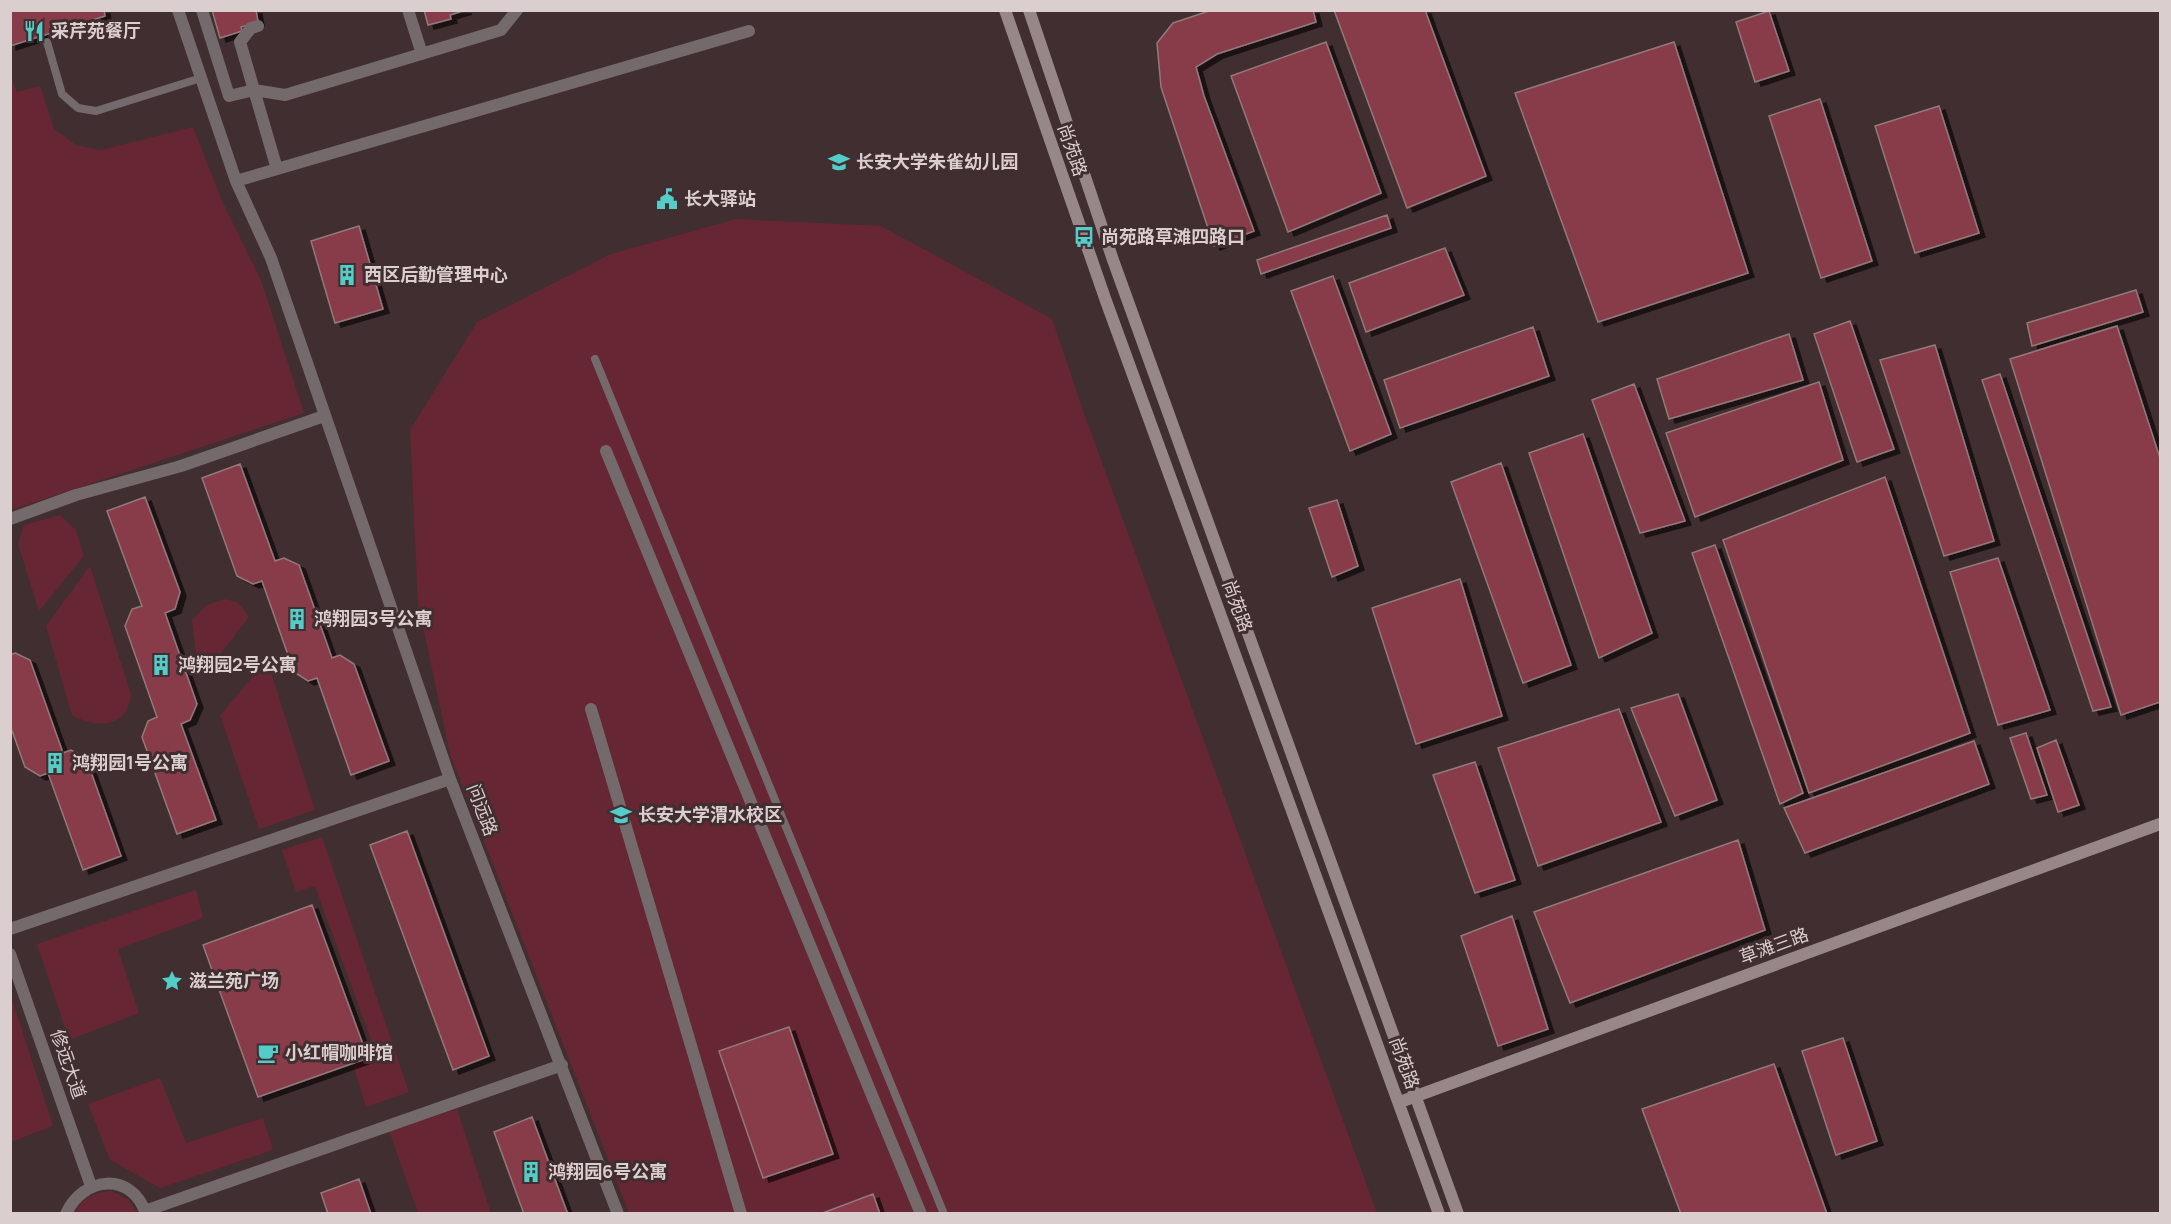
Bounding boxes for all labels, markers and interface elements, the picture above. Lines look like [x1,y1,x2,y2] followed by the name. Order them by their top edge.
[51,18,141,42] place label: 采芹苑餐厅
[22,19,46,43] restaurant icon: 采芹苑餐厅
[1053,120,1093,179] street label: 尚苑路
[856,149,1018,173] place label: 长安大学朱雀幼儿园
[827,150,851,174] school or university icon: 长安大学朱雀幼儿园
[684,186,756,210] place label: 长大驿站
[655,187,679,211] public building icon: 长大驿站
[1101,224,1245,248] place label: 尚苑路草滩四路口
[1072,225,1096,249] bus stop icon: 尚苑路草滩四路口
[364,262,508,286] place label: 西区后勤管理中心
[335,263,359,287] building icon: 西区后勤管理中心
[1217,576,1258,635] street label: 尚苑路
[314,606,432,630] place label: 鸿翔园3号公寓
[285,607,309,631] building icon: 鸿翔园3号公寓
[178,652,297,676] place label: 鸿翔园2号公寓
[149,653,173,677] building icon: 鸿翔园2号公寓
[72,750,188,774] place label: 鸿翔园1号公寓
[43,751,67,775] building icon: 鸿翔园1号公寓
[462,780,504,839] street label: 问远路
[638,802,782,826] place label: 长安大学渭水校区
[609,803,633,827] school or university icon: 长安大学渭水校区
[1736,921,1812,969] street label: 草滩三路
[189,968,279,992] place label: 滋兰苑广场
[160,969,184,993] place icon: 滋兰苑广场
[46,1026,92,1102] street label: 修远大道
[1384,1033,1425,1092] street label: 尚苑路
[285,1040,393,1064] place label: 小红帽咖啡馆
[256,1041,280,1065] cafe icon: 小红帽咖啡馆
[548,1159,667,1183] place label: 鸿翔园6号公寓
[519,1160,543,1184] building icon: 鸿翔园6号公寓

